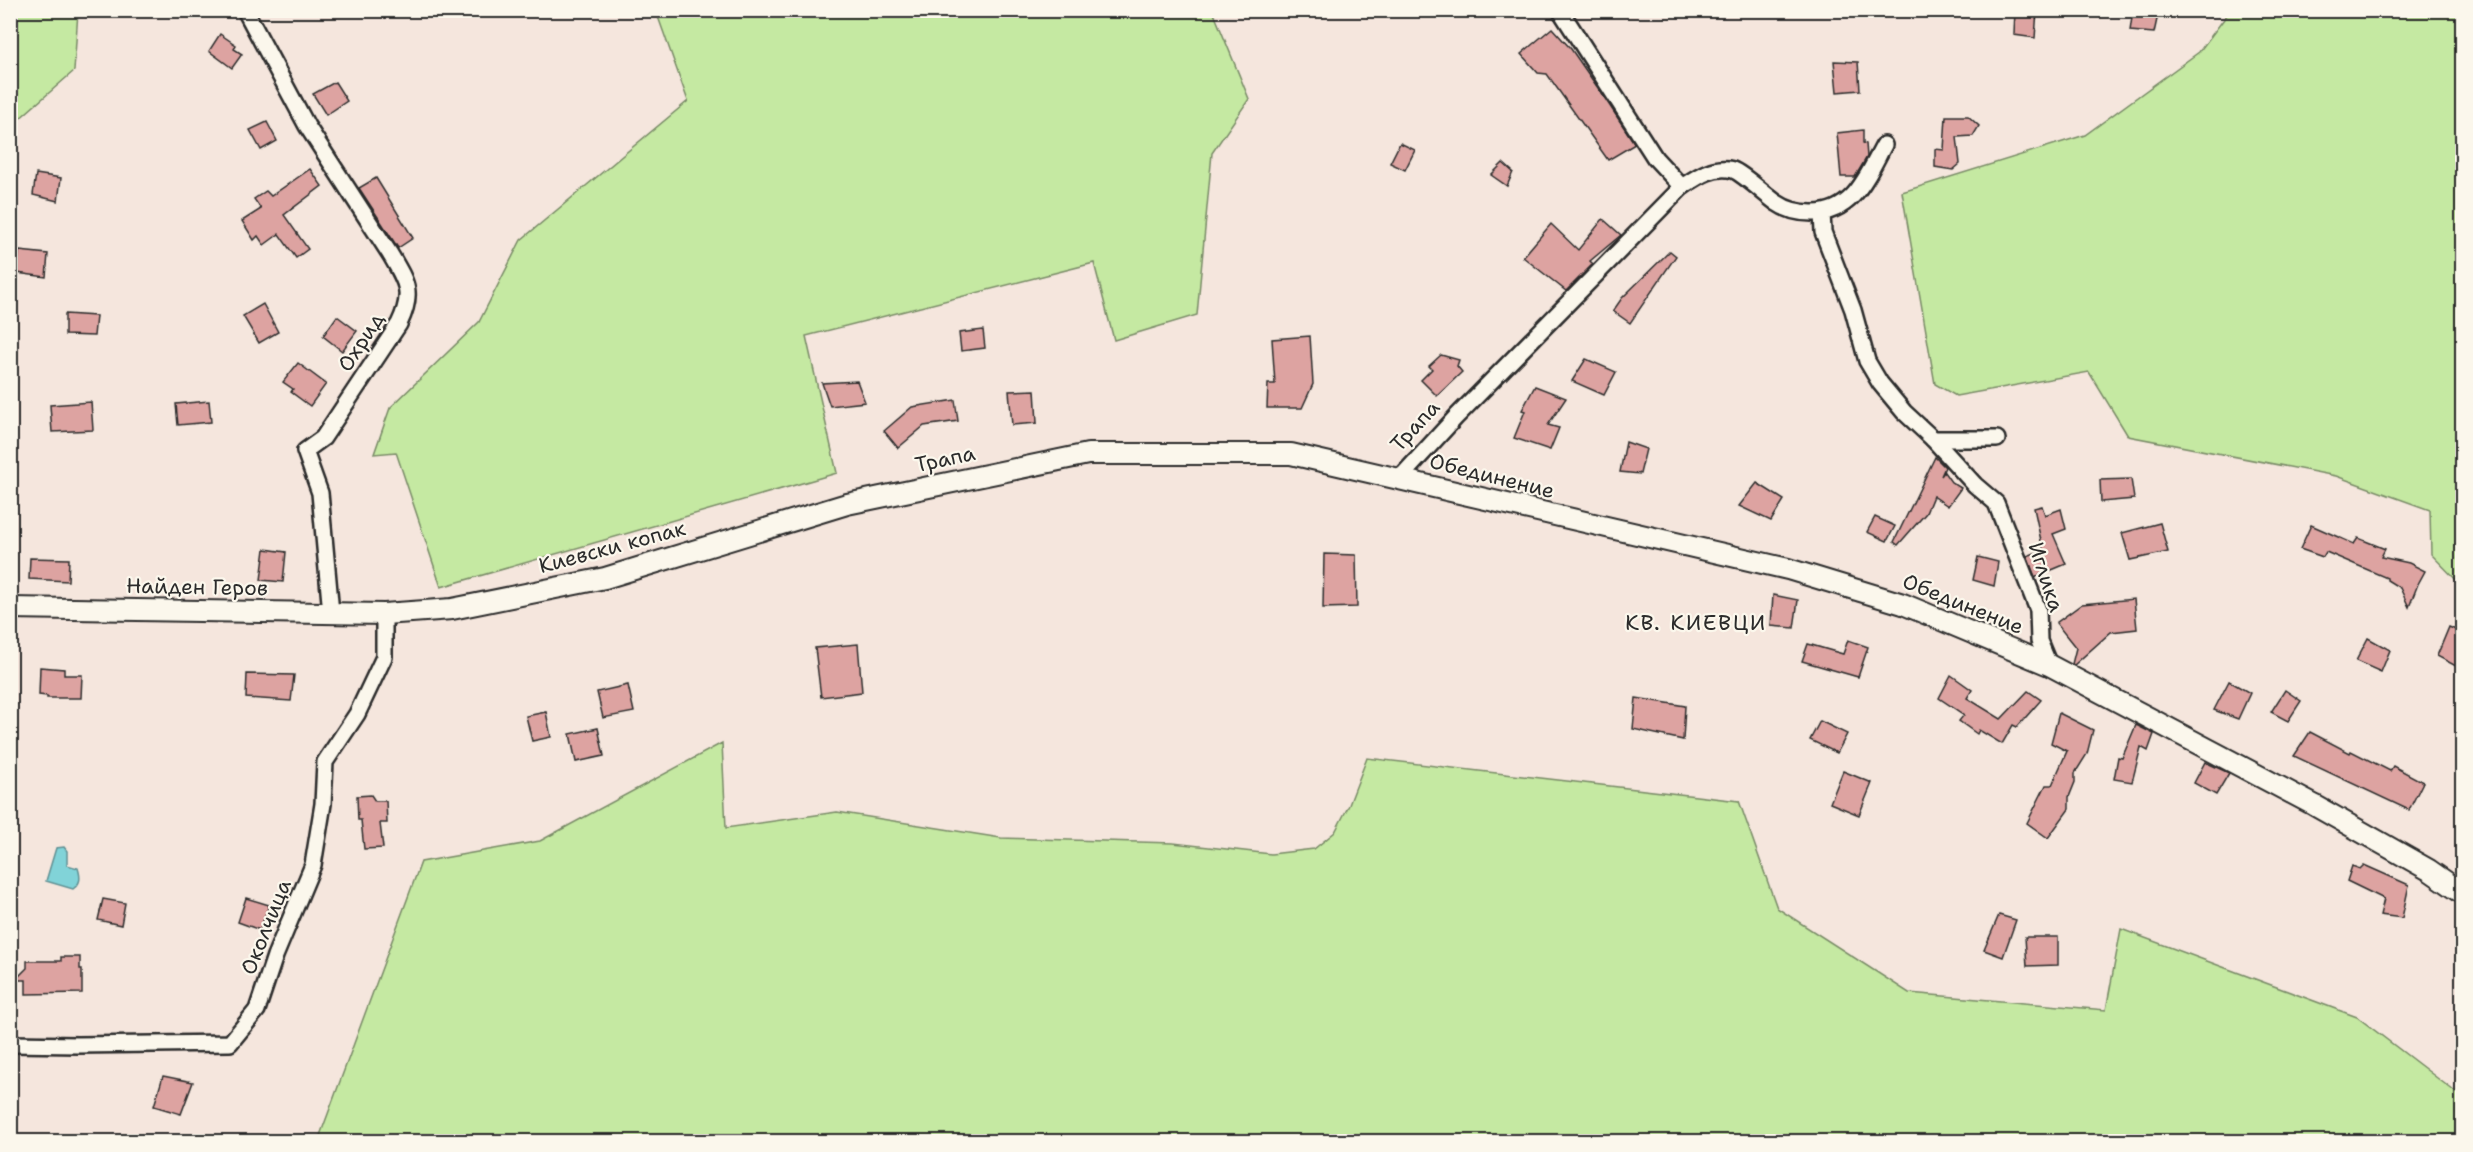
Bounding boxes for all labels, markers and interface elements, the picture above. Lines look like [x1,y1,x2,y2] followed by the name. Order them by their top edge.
[331,307,391,377] street label: Охрид
[1384,394,1446,458] street label: Трапа
[912,439,978,479] street label: Трапа
[1427,447,1557,505] street label: Обединение
[536,514,688,580] street label: Киевски копак
[2022,538,2070,616] street label: Иглика
[1898,567,2028,641] street label: Обединение
[126,572,268,602] street label: Найден Геров
[1625,608,1767,637] district label: КВ. КИЕВЦИ
[234,875,298,979] street label: Околчица

